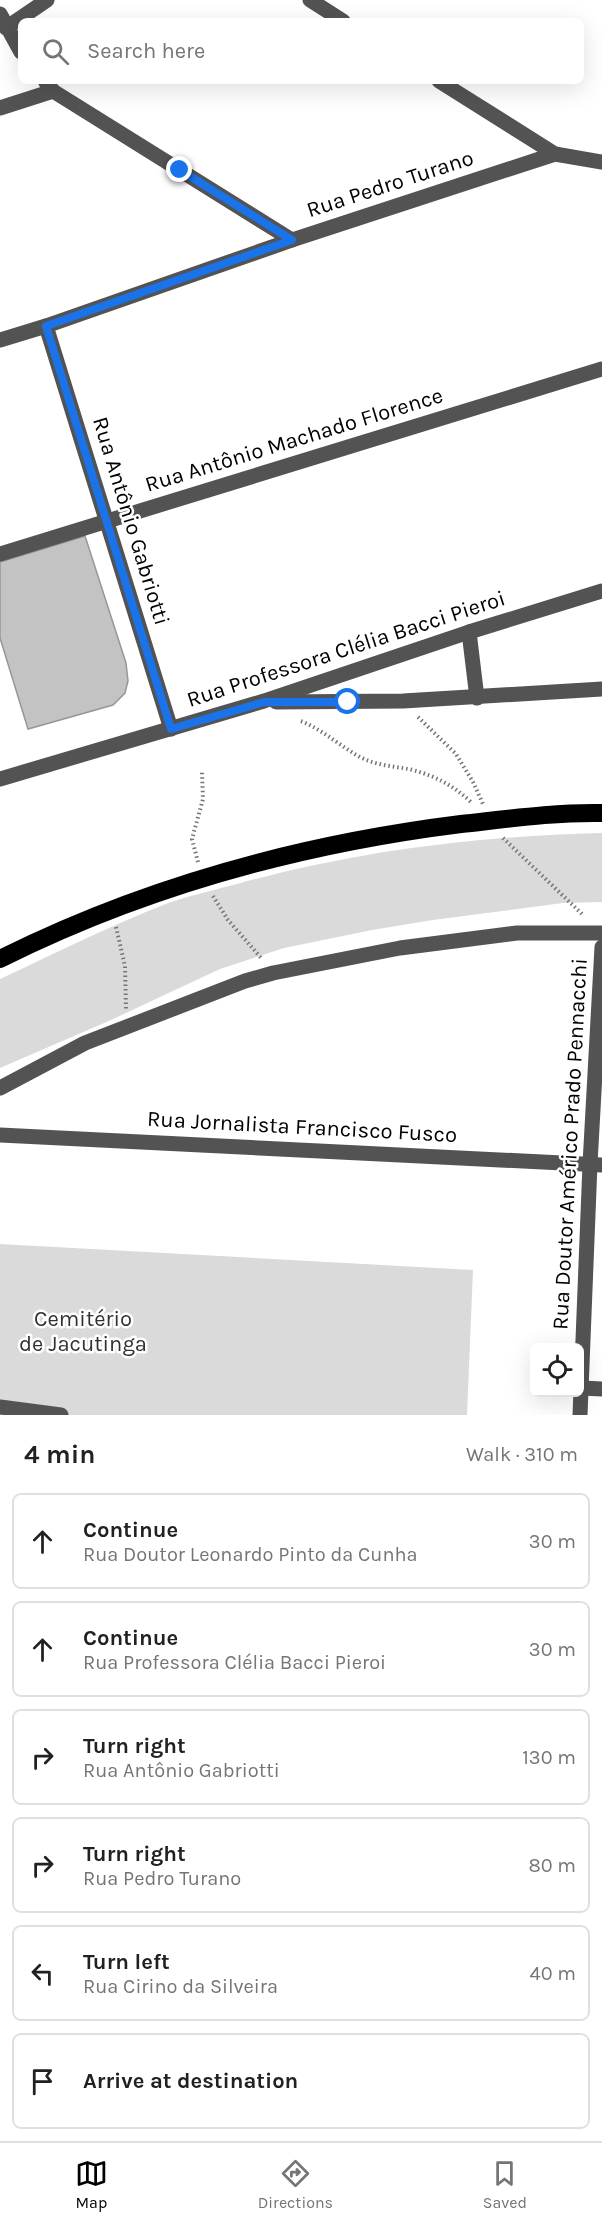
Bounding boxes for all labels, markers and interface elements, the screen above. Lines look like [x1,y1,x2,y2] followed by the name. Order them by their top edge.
[18,18,584,84] search box
[39,35,72,68] icon: search
[87,38,205,64] text: Search here
[303,145,477,223] street label: Rua Pedro Turano
[166,156,192,182] route end
[142,382,446,498] street label: Rua Antônio Machado Florence
[87,414,175,628] street label: Rua Antônio Gabriotti
[183,585,509,713] street label: Rua Professora Clélia Bacci Pieroi
[334,688,360,714] route start
[547,957,593,1331] street label: Rua Doutor Américo Prado Pennacchi
[146,1106,458,1148] street label: Rua Jornalista Francisco Fusco
[19,1306,147,1357] park label: Cemitério de Jacutinga
[530,1343,584,1397] map controls
[530,1343,584,1397] button: locate
[24,1439,95,1470] text: 4 min
[466,1443,578,1466] text: Walk · 310 m
[83,1517,178,1543] text: Continue
[26,1525,59,1558] icon: ahead
[529,1530,576,1553] text: 30 m
[83,1543,418,1566] text: Rua Doutor Leonardo Pinto da Cunha
[83,1625,178,1651] text: Continue
[26,1633,59,1666] icon: ahead
[529,1638,576,1661] text: 30 m
[83,1651,386,1674] text: Rua Professora Clélia Bacci Pieroi
[83,1733,186,1759] text: Turn right
[26,1741,59,1774] icon: right
[522,1746,576,1769] text: 130 m
[83,1759,280,1782] text: Rua Antônio Gabriotti
[83,1841,186,1867] text: Turn right
[26,1849,59,1882] icon: right
[528,1854,576,1877] text: 80 m
[83,1867,241,1890] text: Rua Pedro Turano
[83,1949,170,1975] text: Turn left
[26,1957,59,1990] icon: left
[530,1962,576,1985] text: 40 m
[83,1975,278,1998] text: Rua Cirino da Silveira
[26,2065,59,2098] icon: arrive
[83,2068,298,2094] text: Arrive at destination
[75,2157,108,2212] tab: Map
[258,2157,333,2212] tab: Directions
[483,2157,527,2212] tab: Saved

